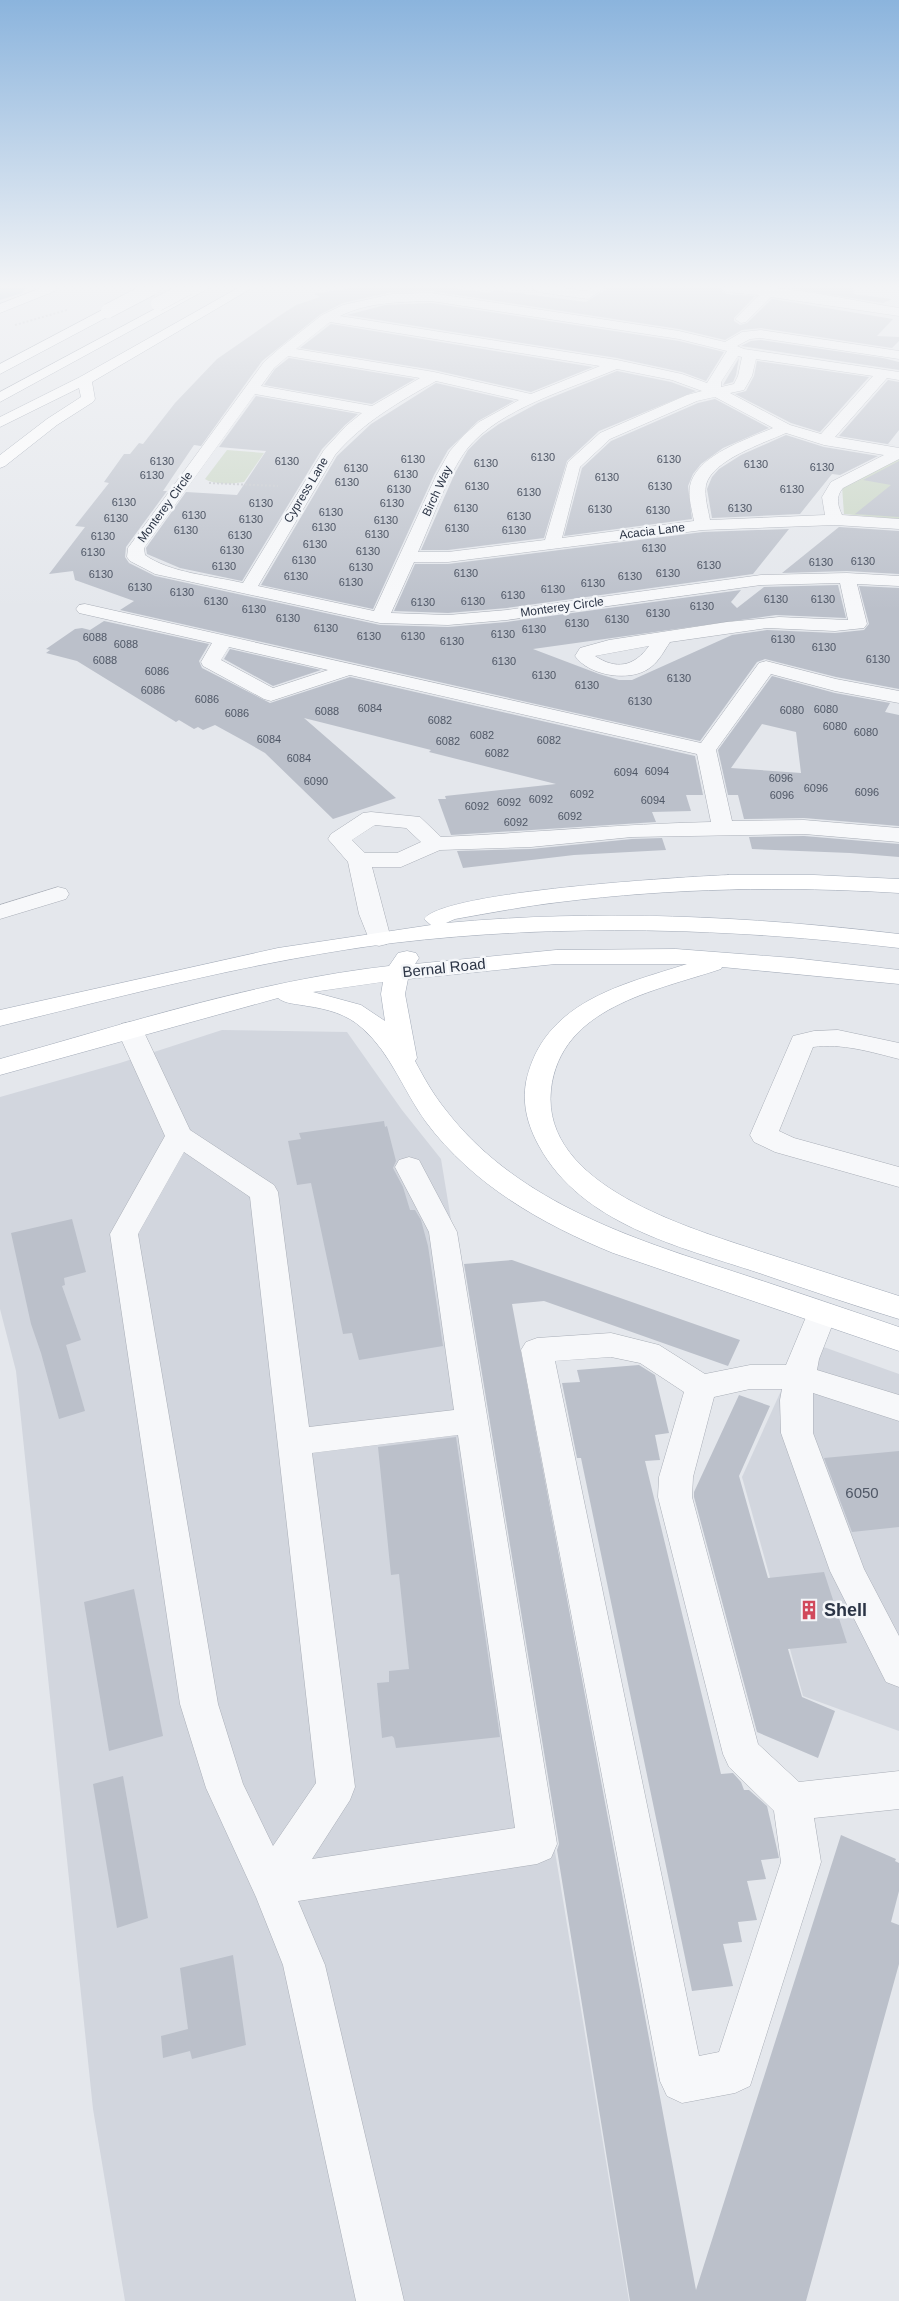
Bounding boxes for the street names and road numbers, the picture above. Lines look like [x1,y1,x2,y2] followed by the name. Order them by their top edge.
[281,454,331,525] street label: Cypress Lane
[419,463,455,519] street label: Birch Way
[135,469,196,545] street label: Monterey Circle
[618,520,686,542] street label: Acacia Lane
[519,594,605,620] street label: Monterey Circle
[402,955,486,980] street label: Bernal Road

